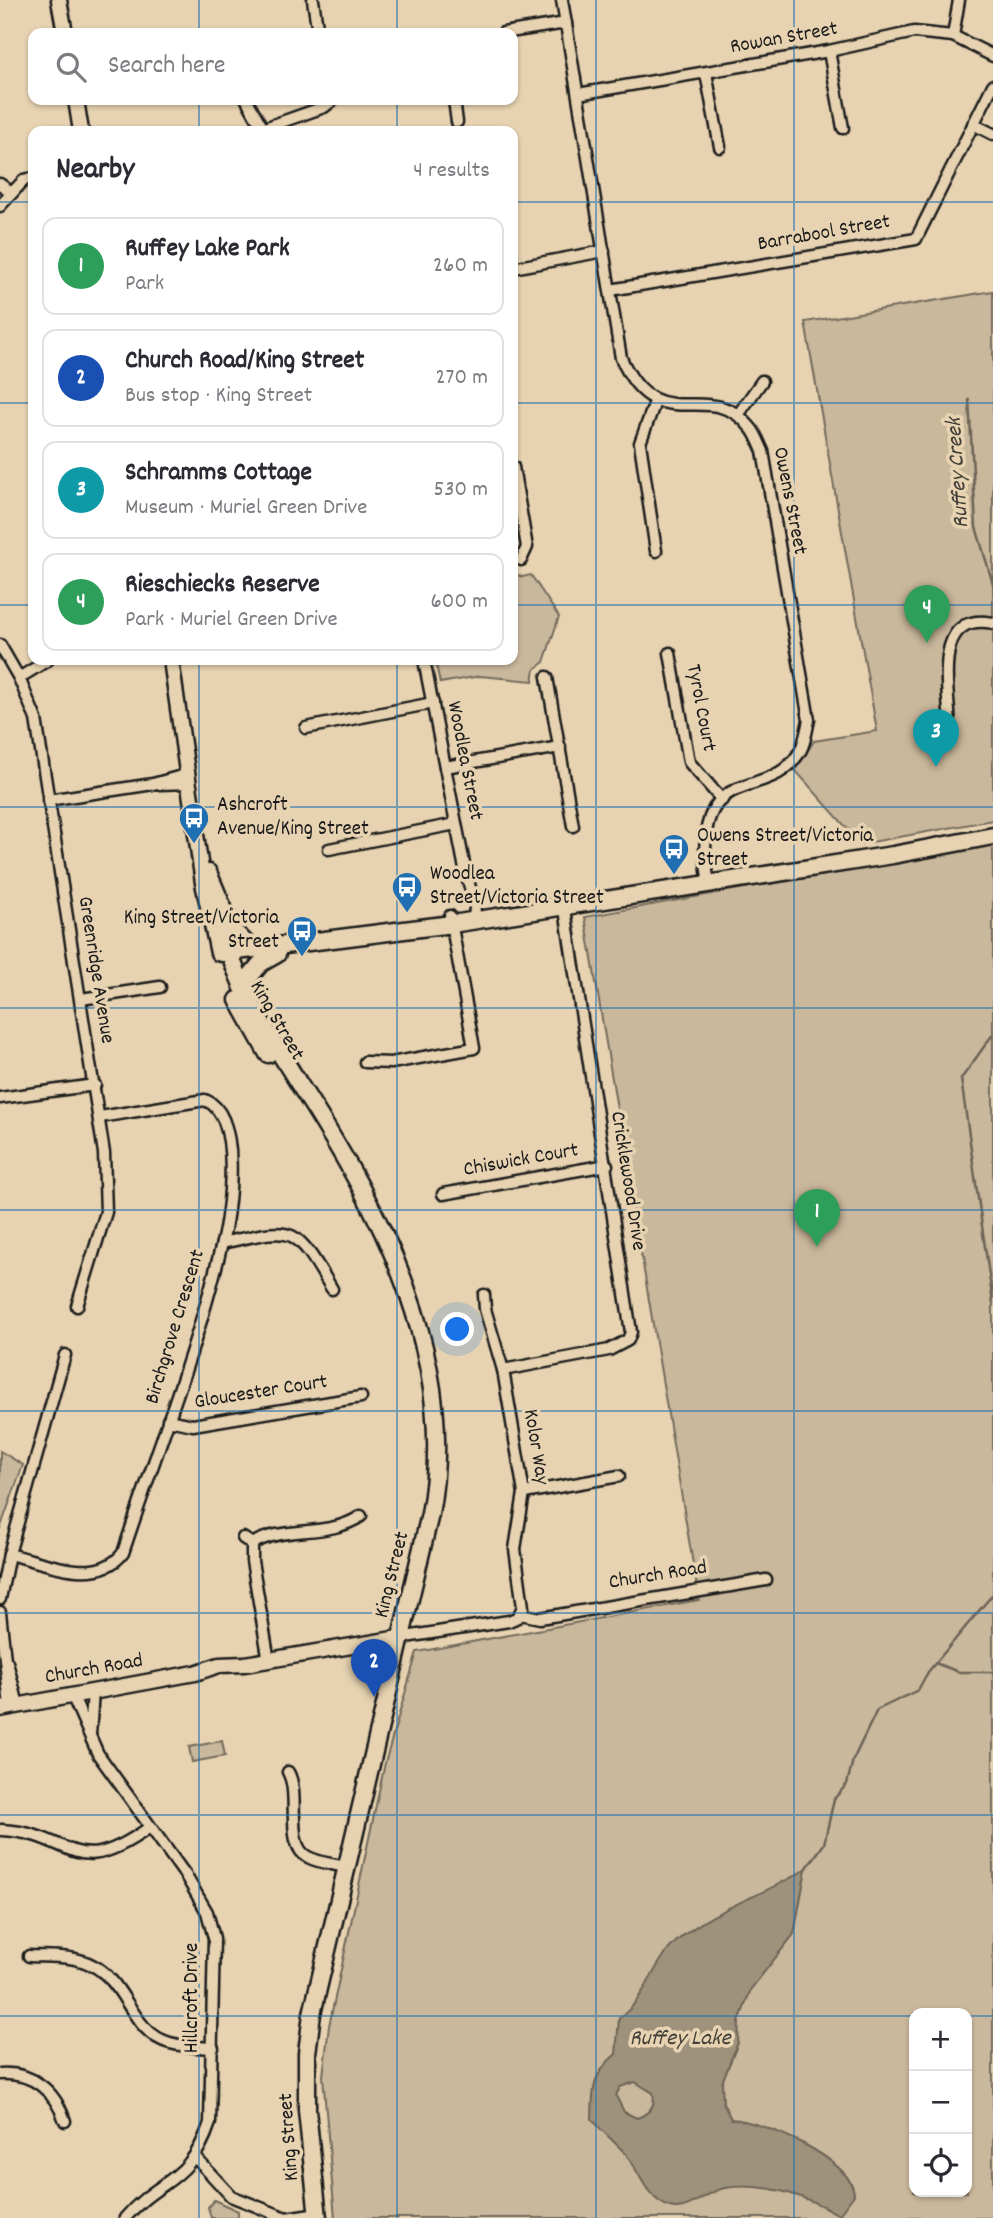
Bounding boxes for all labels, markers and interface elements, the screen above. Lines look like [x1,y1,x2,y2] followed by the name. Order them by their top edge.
[728,15,840,63] street label: Rowan Street
[28,28,518,105] search box
[52,48,90,86] icon: search
[108,48,226,85] text: Search here
[56,150,134,193] text: Nearby
[413,155,490,188] text: 4 results
[755,208,893,260] street label: Barrabool Street
[125,231,290,268] text: Ruffey Lake Park
[78,250,84,283] text: 1
[433,250,488,283] text: 260 m
[125,268,164,301] text: Park
[125,343,364,380] text: Church Road/King Street
[76,362,86,395] text: 2
[436,362,488,395] text: 270 m
[125,380,312,413] text: Bus stop · King Street
[938,414,979,529] water label: Ruffey Creek
[764,445,814,558] street label: Owens Street
[125,455,312,492] text: Schramms Cottage
[76,474,86,507] text: 3
[434,474,488,507] text: 530 m
[125,492,367,525] text: Museum · Muriel Green Drive
[125,567,320,604] text: Rieschiecks Reserve
[904,585,950,643] pin: 4
[76,586,86,619] text: 4
[431,586,488,619] text: 600 m
[125,604,338,637] text: Park · Muriel Green Drive
[677,662,723,754] street label: Tyrol Court
[438,699,490,823] street label: Woodlea Street
[913,709,959,767] pin: 3
[217,791,369,845] place label: Ashcroft Avenue/King Street
[177,801,211,845] bus stop icon: Ashcroft Avenue/King Street
[697,822,874,876] place label: Owens Street/Victoria Street
[657,832,691,876] bus stop icon: Owens Street/Victoria Street
[430,860,604,914] place label: Woodlea Street/Victoria Street
[390,870,424,914] bus stop icon: Woodlea Street/Victoria Street
[69,894,121,1046] street label: Greenridge Avenue
[124,904,280,958] place label: King Street/Victoria Street
[285,914,319,958] bus stop icon: King Street/Victoria Street
[241,975,311,1067] street label: King Street
[601,1109,653,1253] street label: Cricklewood Drive
[461,1136,581,1186] street label: Chiswick Court
[794,1189,840,1247] pin: 1
[138,1246,214,1408] street label: Birchgrove Crescent
[440,1312,474,1346] your location
[192,1368,330,1418] street label: Gloucester Court
[514,1407,556,1488] street label: Kolor Way
[368,1528,418,1621] street label: King Street
[607,1553,709,1599] street label: Church Road
[351,1639,397,1697] pin: 2
[43,1647,145,1693] street label: Church Road
[178,1943,208,2053] street label: Hillcroft Drive
[909,2008,972,2197] map controls
[909,2008,972,2071] button: +
[629,2023,732,2056] water label: Ruffey Lake
[909,2071,972,2134] button: −
[272,2092,308,2182] street label: King Street
[909,2134,972,2197] button: locate

